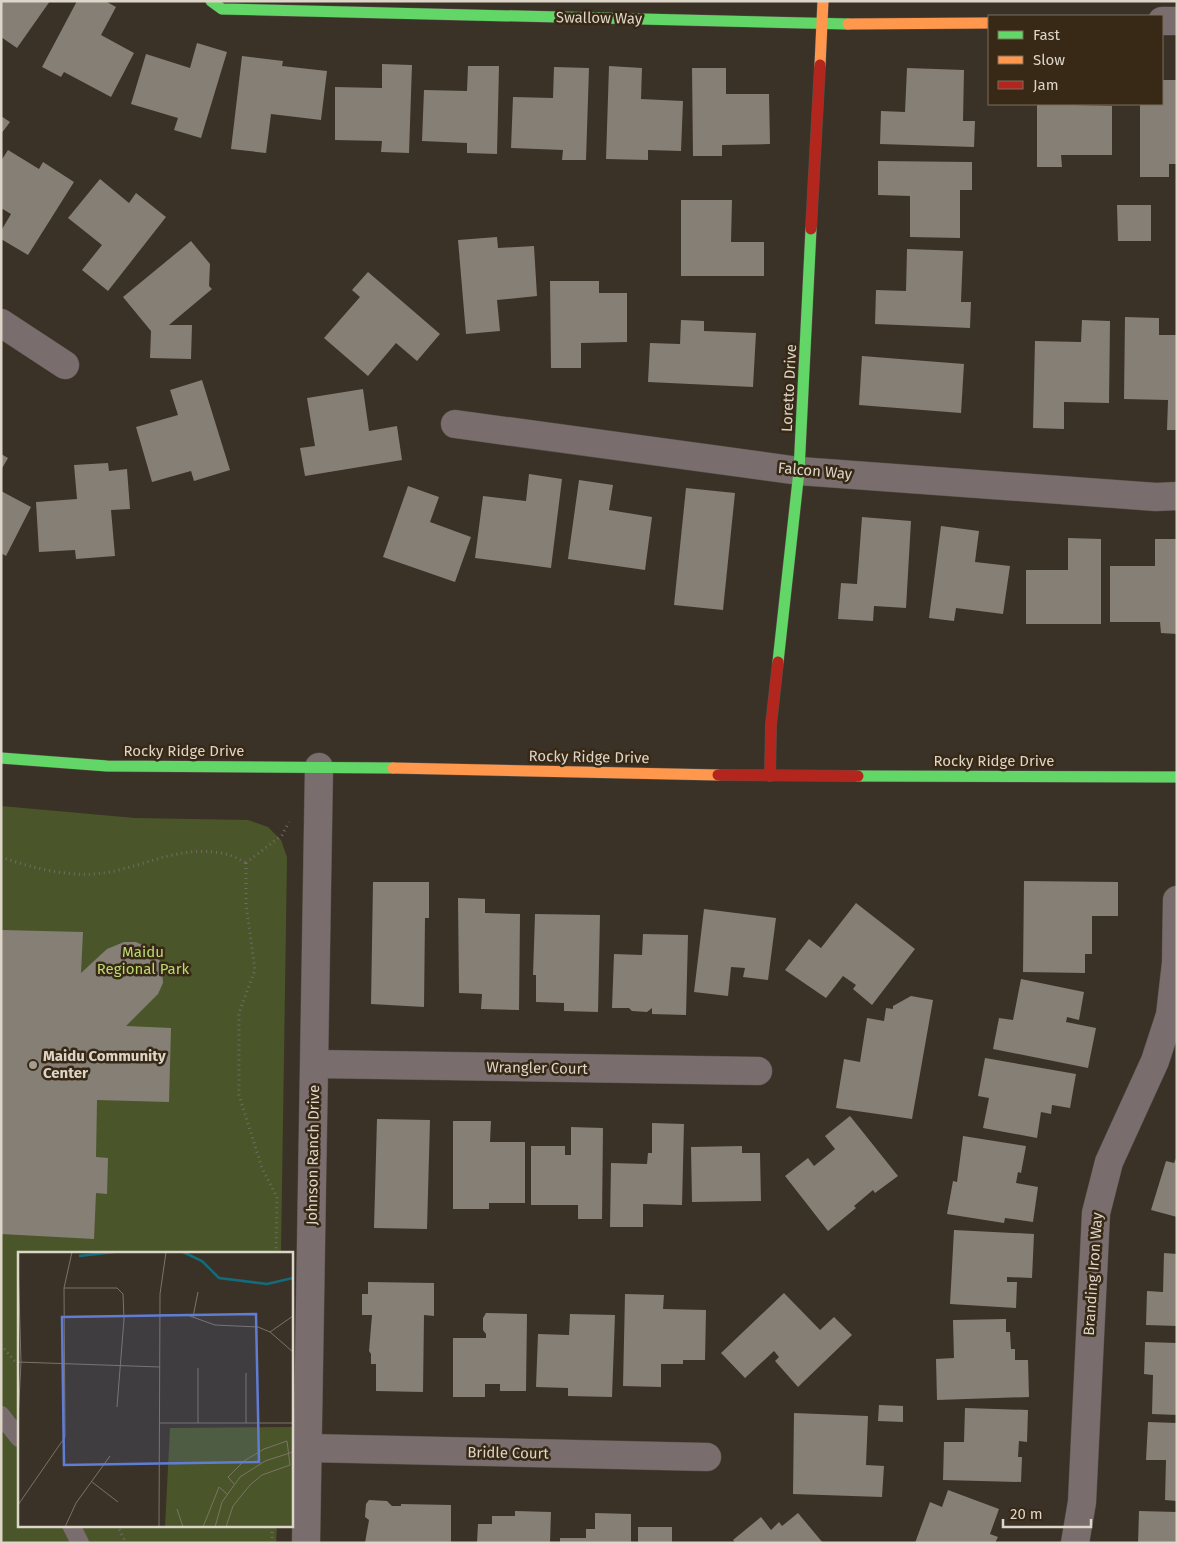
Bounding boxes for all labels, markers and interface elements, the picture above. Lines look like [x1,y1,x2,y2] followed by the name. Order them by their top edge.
[556,8,643,28] street label: Swallow Way
[988,15,1163,105] legend
[1033,26,1060,44] text: Fast
[1033,51,1065,69] text: Slow
[1033,76,1059,94] text: Jam
[778,344,800,432] street label: Loretto Drive
[777,459,853,483] street label: Falcon Way
[124,742,244,760] street label: Rocky Ridge Drive
[528,747,650,767] street label: Rocky Ridge Drive
[934,752,1054,770] street label: Rocky Ridge Drive
[97,943,190,978] park label: Maidu Regional Park
[43,1047,166,1082] place label: Maidu Community Center
[486,1058,588,1078] street label: Wrangler Court
[27,1059,39,1071] marker: Maidu Community Center
[303,1085,323,1225] street label: Johnson Ranch Drive
[1080,1211,1106,1336] street label: Branding Iron Way
[18,1252,292,1526] inset map
[467,1443,549,1463] street label: Bridle Court
[1003,1496,1090,1528] scale bar
[1010,1505,1043,1523] text: 20 m

